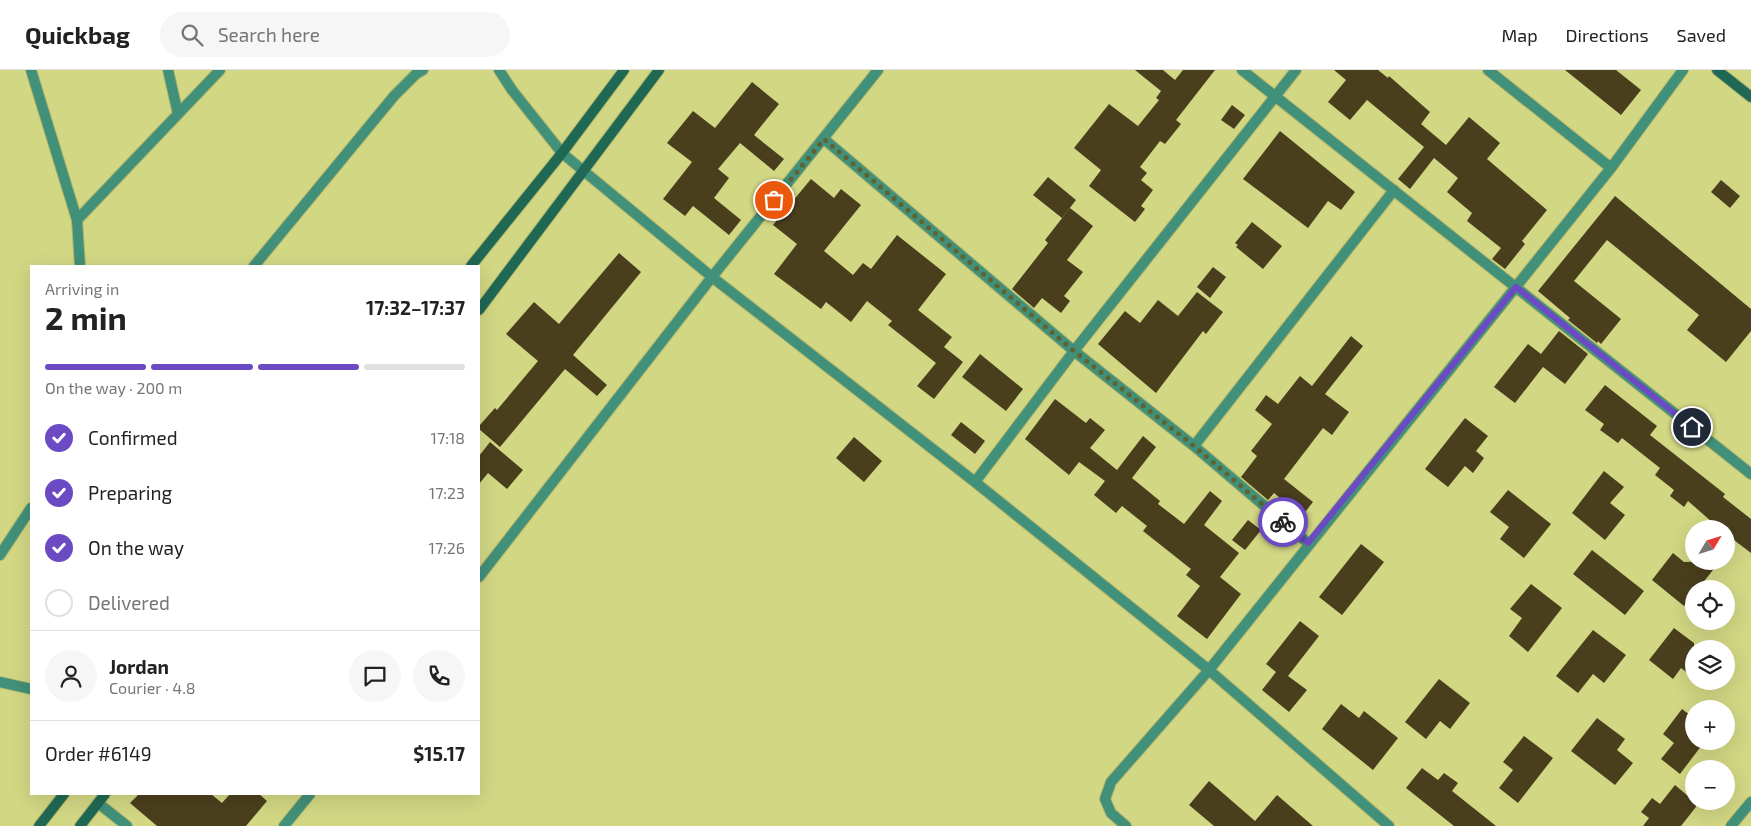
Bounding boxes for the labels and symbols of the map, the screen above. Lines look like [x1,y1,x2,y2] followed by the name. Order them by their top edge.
[753,179,795,221] pin
[1671,406,1713,448] pin
[1258,497,1308,547] courier
[1685,520,1735,570] north arrow

